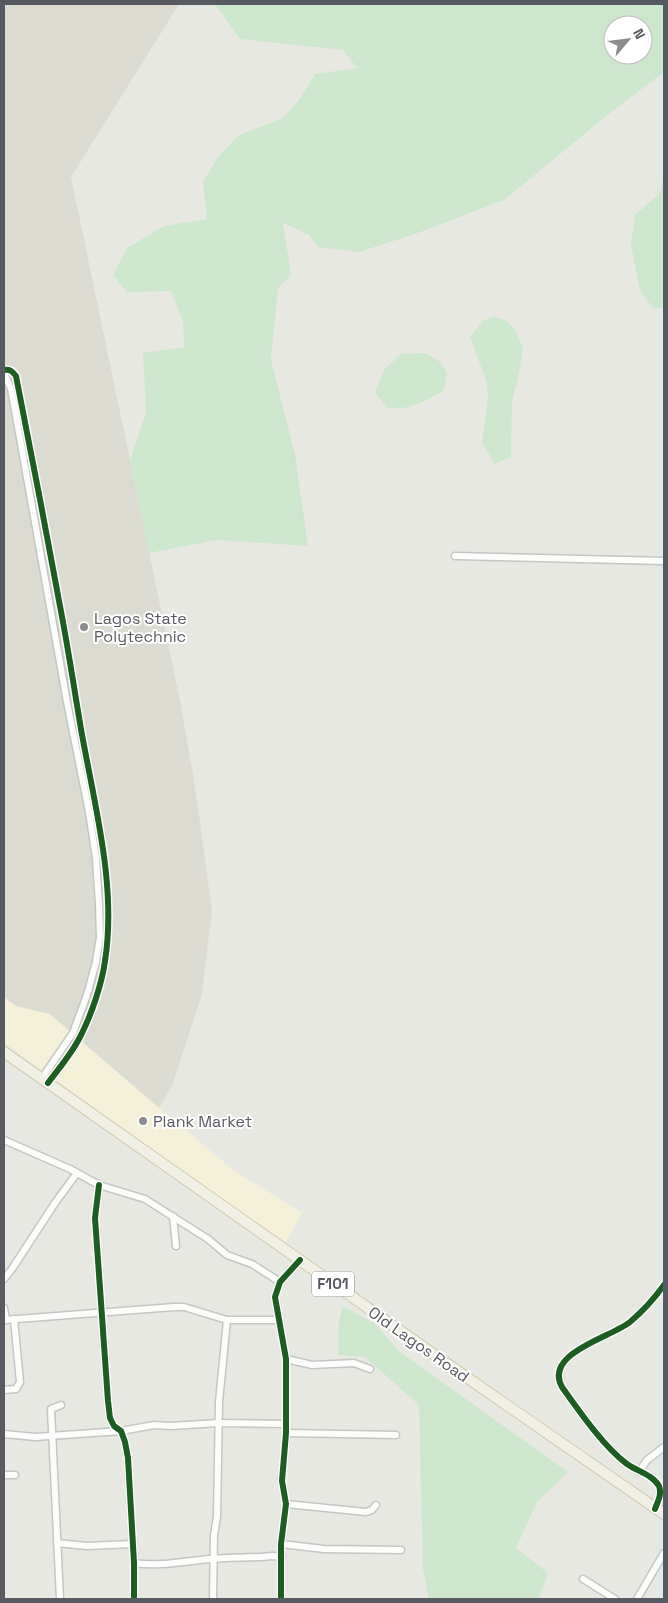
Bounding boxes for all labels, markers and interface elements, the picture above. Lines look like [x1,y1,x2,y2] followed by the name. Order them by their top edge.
[603,15,653,65] north arrow
[629,26,650,42] text: N
[94,608,187,647] place label: Lagos State Polytechnic
[78,621,90,633] marker: Lagos State Polytechnic
[153,1111,252,1132] place label: Plank Market
[137,1115,149,1127] marker: Plank Market
[312,1272,354,1296] road number: F101
[364,1302,473,1387] street label: Old Lagos Road

